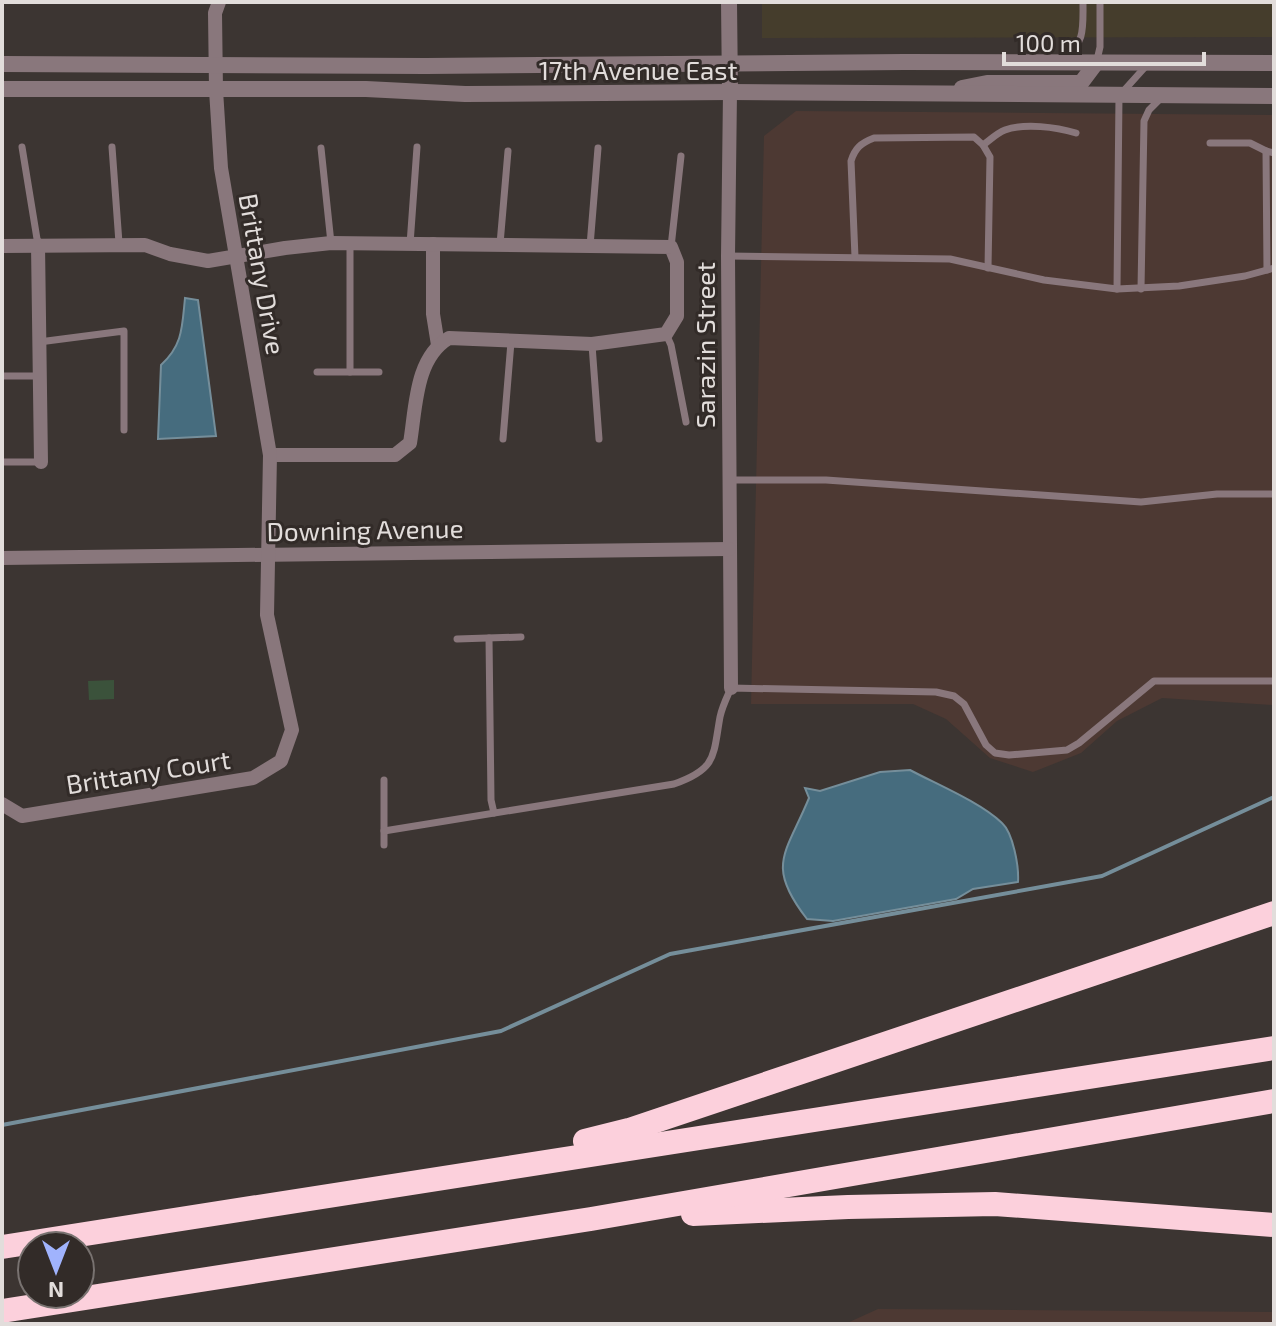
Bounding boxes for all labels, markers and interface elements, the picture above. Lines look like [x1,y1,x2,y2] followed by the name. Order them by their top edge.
[1004,16,1204,66] scale bar
[1016,28,1081,57] text: 100 m
[539,54,737,85] street label: 17th Avenue East
[234,191,292,357] street label: Brittany Drive
[689,262,720,428] street label: Sarazin Street
[266,512,464,546] street label: Downing Avenue
[64,743,232,799] street label: Brittany Court
[16,1230,96,1310] north arrow
[48,1278,64,1304] text: N

